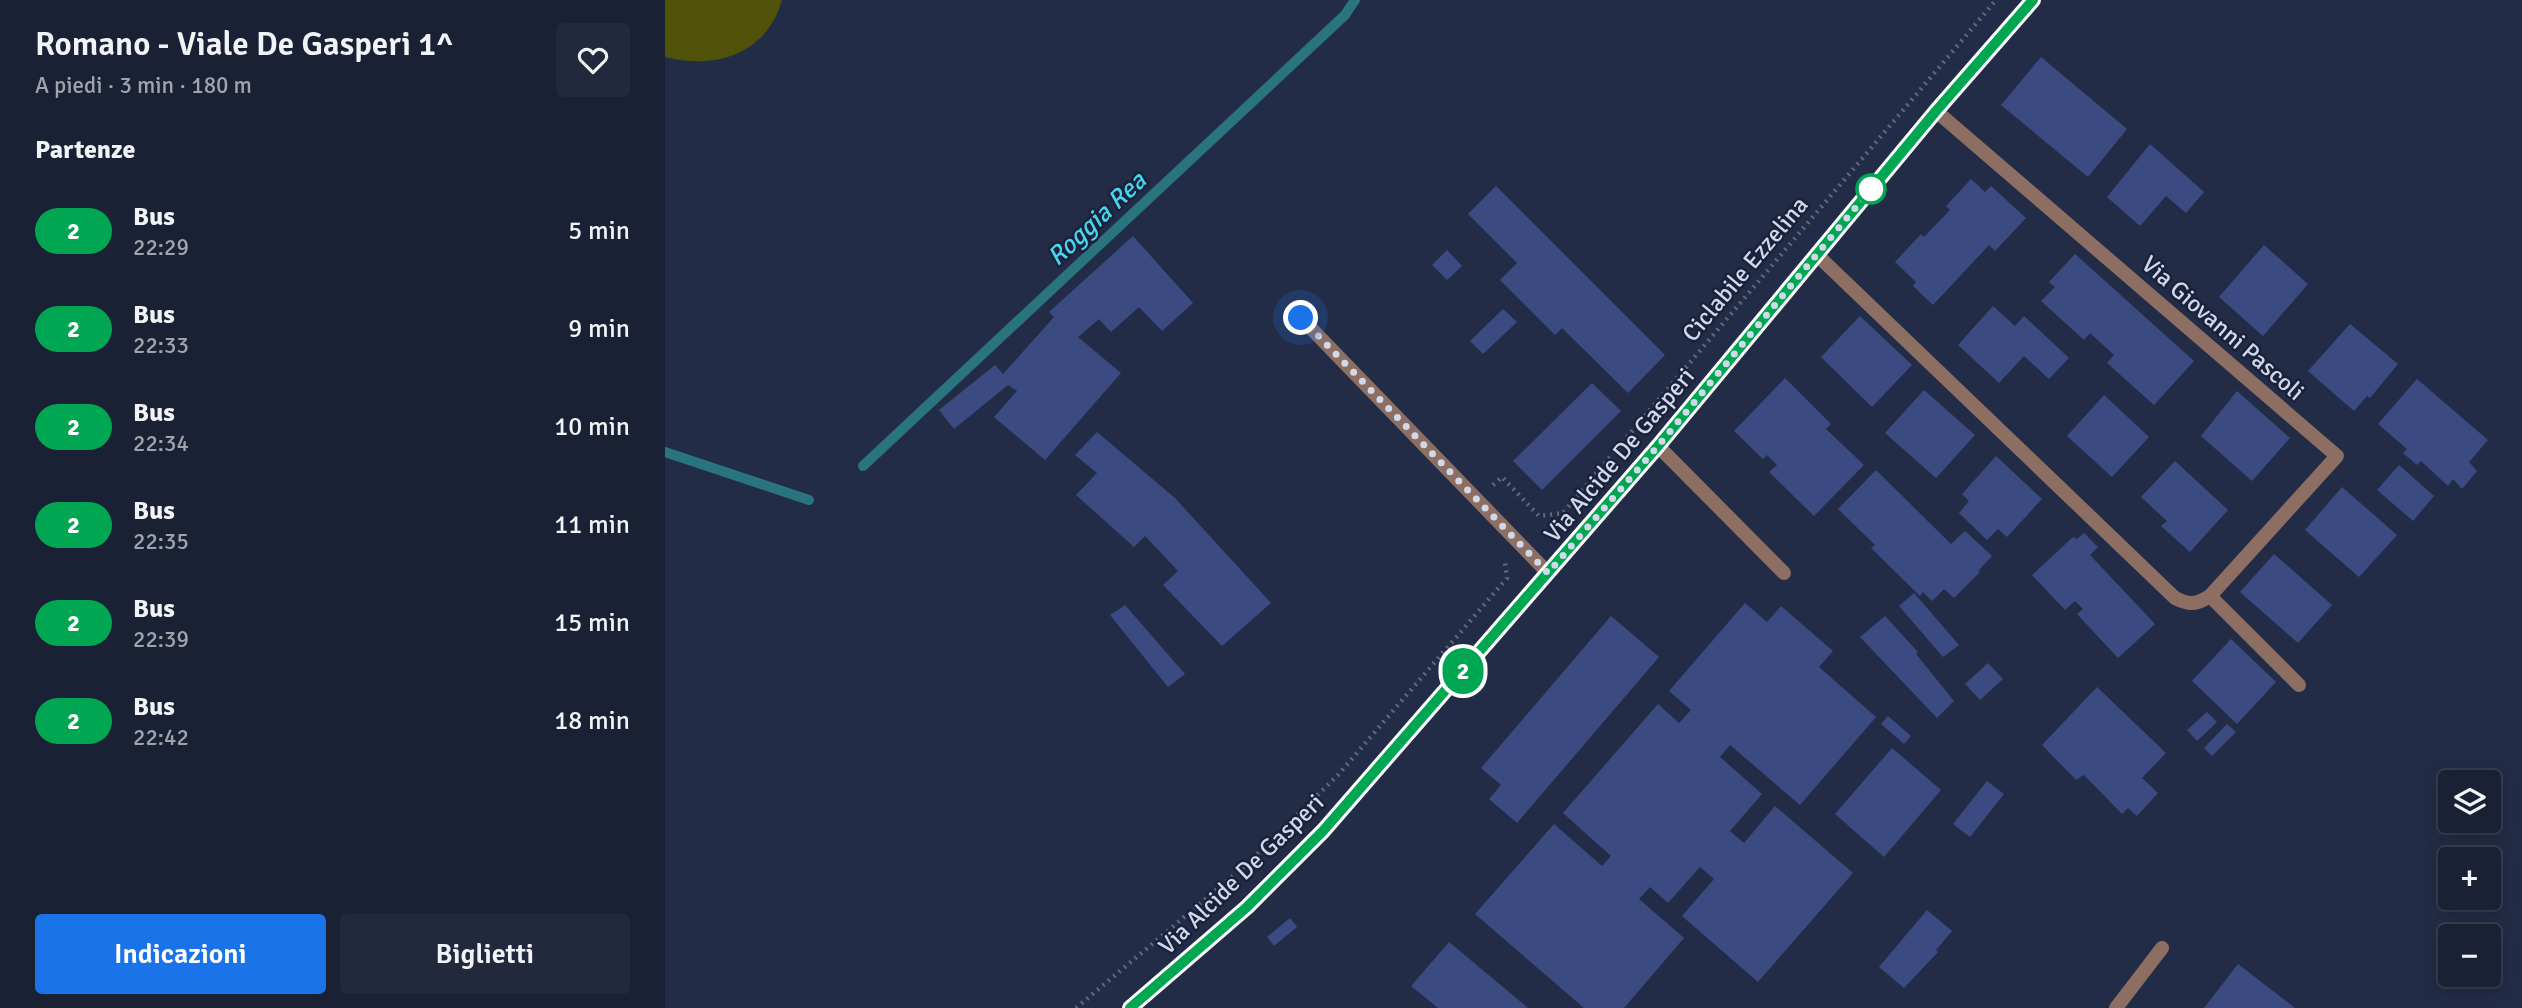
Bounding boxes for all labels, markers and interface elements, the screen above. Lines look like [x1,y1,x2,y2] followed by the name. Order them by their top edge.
[556,23,630,97] button: heart
[35,24,454,65] text: Romano - Viale De Gasperi 1^
[35,71,252,100] text: A piedi · 3 min · 180 m
[35,134,135,166] text: Partenze
[1041,165,1154,273] water label: Roggia Rea
[1856,174,1886,204] unlabelled marker
[1676,190,1814,348] street label: Ciclabile Ezzelina
[133,201,175,233] text: Bus
[568,215,630,247] text: 5 min
[67,216,80,246] text: 2
[133,233,189,262] text: 22:29
[2136,249,2310,407] street label: Via Giovanni Pascoli
[133,299,175,331] text: Bus
[1283,300,1318,335] your location
[568,313,630,345] text: 9 min
[67,314,80,344] text: 2
[133,331,189,360] text: 22:33
[1537,362,1701,548] street label: Via Alcide De Gasperi
[133,397,175,429] text: Bus
[554,411,630,443] text: 10 min
[67,412,80,442] text: 2
[133,429,189,458] text: 22:34
[133,495,175,527] text: Bus
[554,509,630,541] text: 11 min
[67,510,80,540] text: 2
[133,527,189,556] text: 22:35
[133,593,175,625] text: Bus
[554,607,630,639] text: 15 min
[67,608,80,638] text: 2
[133,625,189,654] text: 22:39
[1440,648,1486,694] line badge: 2
[1457,656,1469,686] text: 2
[133,691,175,723] text: Bus
[554,705,630,737] text: 18 min
[67,706,80,736] text: 2
[133,723,189,752] text: 22:42
[2438,770,2501,987] map controls
[2438,770,2501,833] button: layers
[1152,787,1330,961] street label: Via Alcide De Gasperi
[2438,847,2501,910] button: +
[35,914,326,994] button: Indicazioni
[340,914,630,994] button: Biglietti
[2438,924,2501,987] button: −

